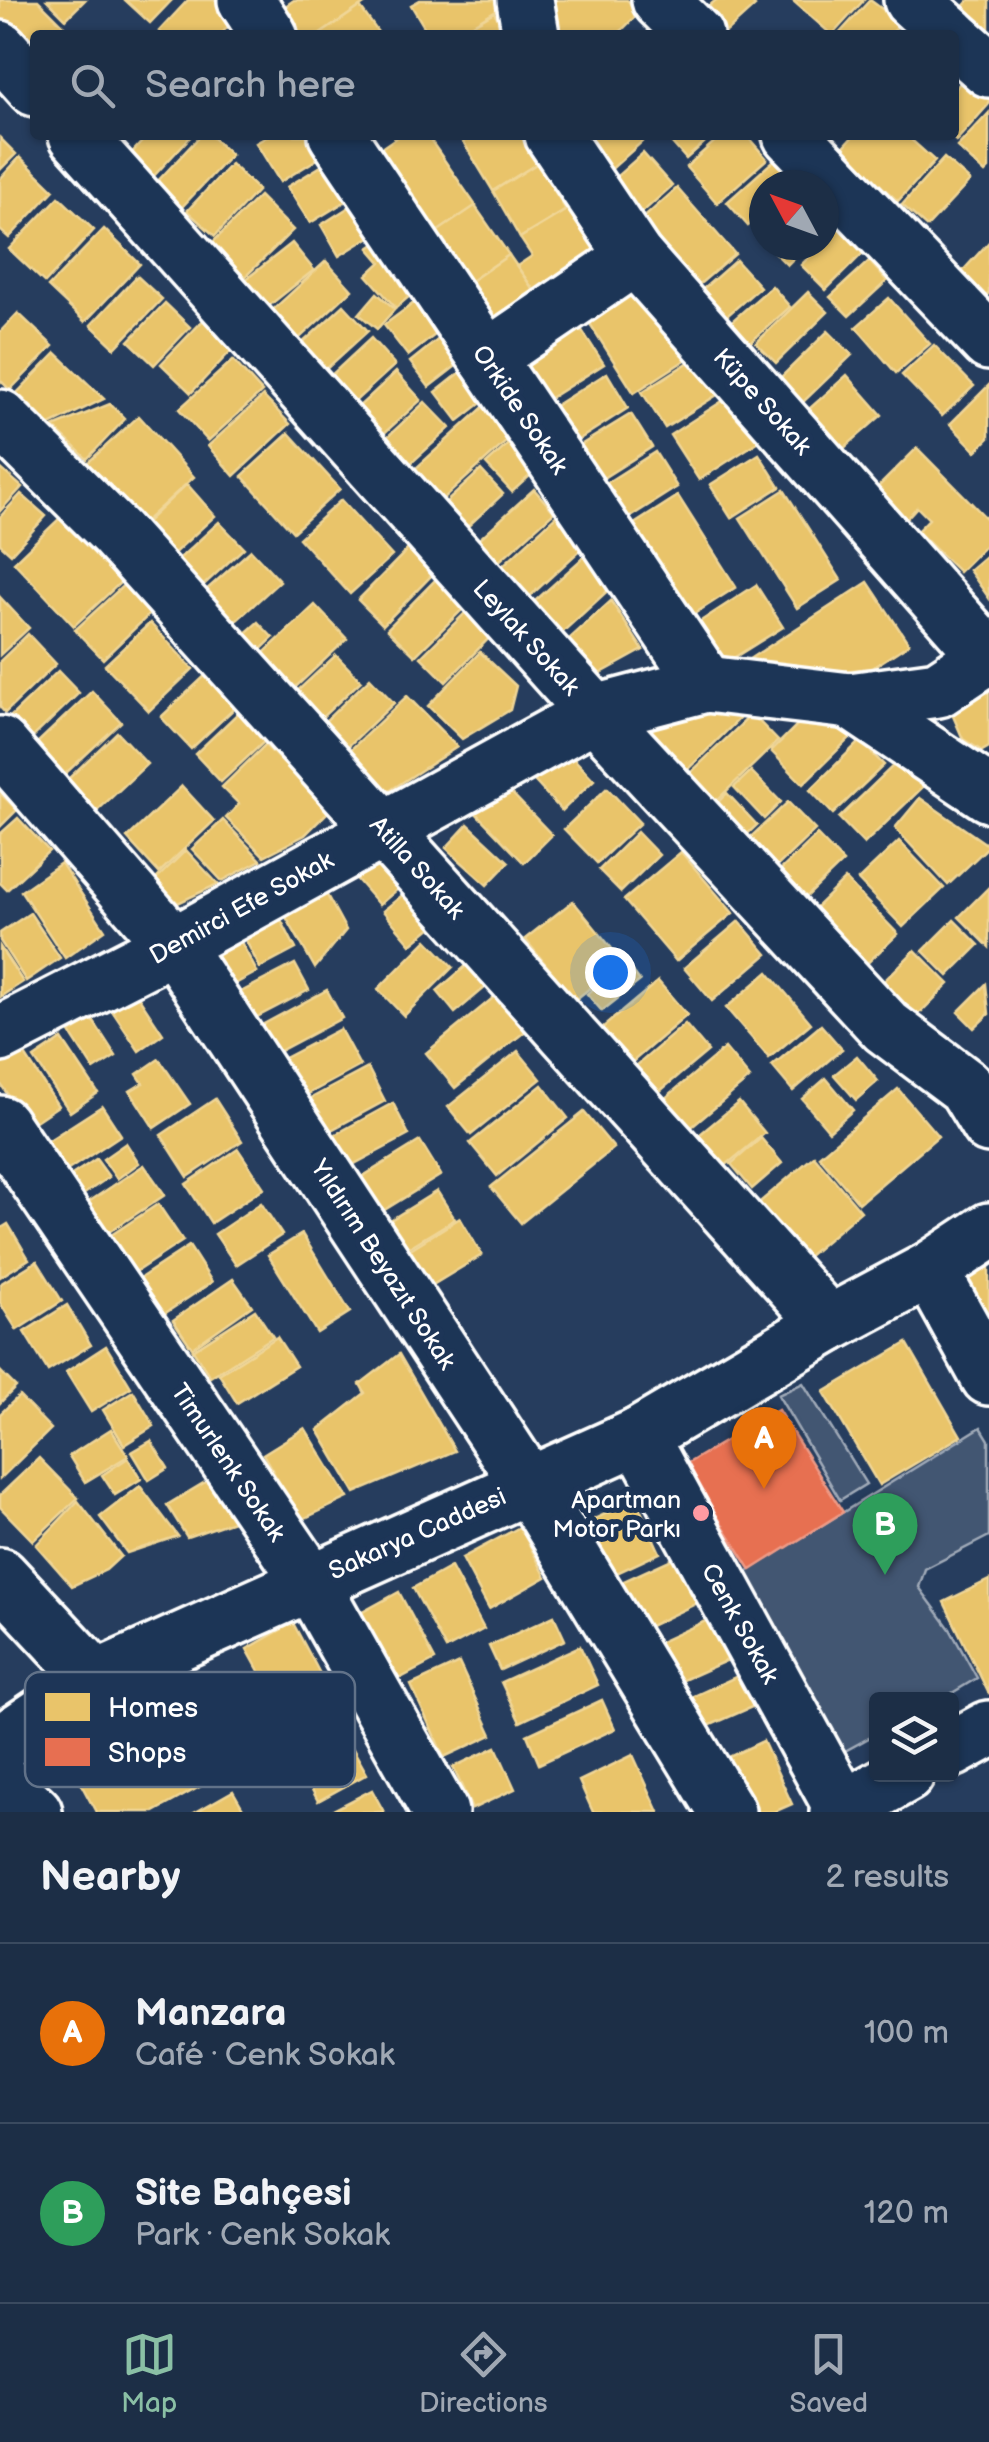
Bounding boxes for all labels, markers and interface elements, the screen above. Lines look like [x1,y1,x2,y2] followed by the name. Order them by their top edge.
[30,30,959,140] search box
[65,58,120,113] icon: search
[145,63,356,108] text: Search here
[749,170,839,260] north arrow
[465,339,575,481] street label: Orkide Sokak
[706,342,818,462] street label: Küpe Sokak
[466,574,586,703] street label: Leylak Sokak
[363,810,472,926] street label: Atilla Sokak
[144,845,340,972] street label: Demirci Efe Sokak
[585,947,636,998] your location
[303,1153,463,1376] street label: Yıldırım Beyazıt Sokak
[164,1378,292,1548] street label: Timurlenk Sokak
[732,1406,796,1489] pin: A
[324,1481,511,1587] street label: Sakarya Caddesi
[553,1485,681,1545] place label: Apartman Motor Parkı
[852,1492,918,1575] pin: B
[690,1502,712,1524] marker: Apartman Motor Parkı
[694,1558,786,1690] street label: Cenk Sokak
[25,1672,355,1787] legend
[108,1692,198,1725] text: Homes
[869,1692,959,1782] map controls
[869,1692,959,1782] button: layers
[108,1737,187,1770] text: Shops
[40,1852,180,1903] text: Nearby
[825,1858,949,1897] text: 2 results
[135,1991,286,2036] text: Manzara
[63,2014,82,2053] text: A
[864,2014,949,2053] text: 100 m
[135,2036,395,2075] text: Café · Cenk Sokak
[135,2171,352,2216] text: Site Bahçesi
[61,2194,84,2233] text: B
[864,2194,949,2233] text: 120 m
[135,2216,390,2255] text: Park · Cenk Sokak
[121,2327,177,2420] tab: Map
[419,2327,548,2420] tab: Directions
[790,2327,868,2420] tab: Saved

